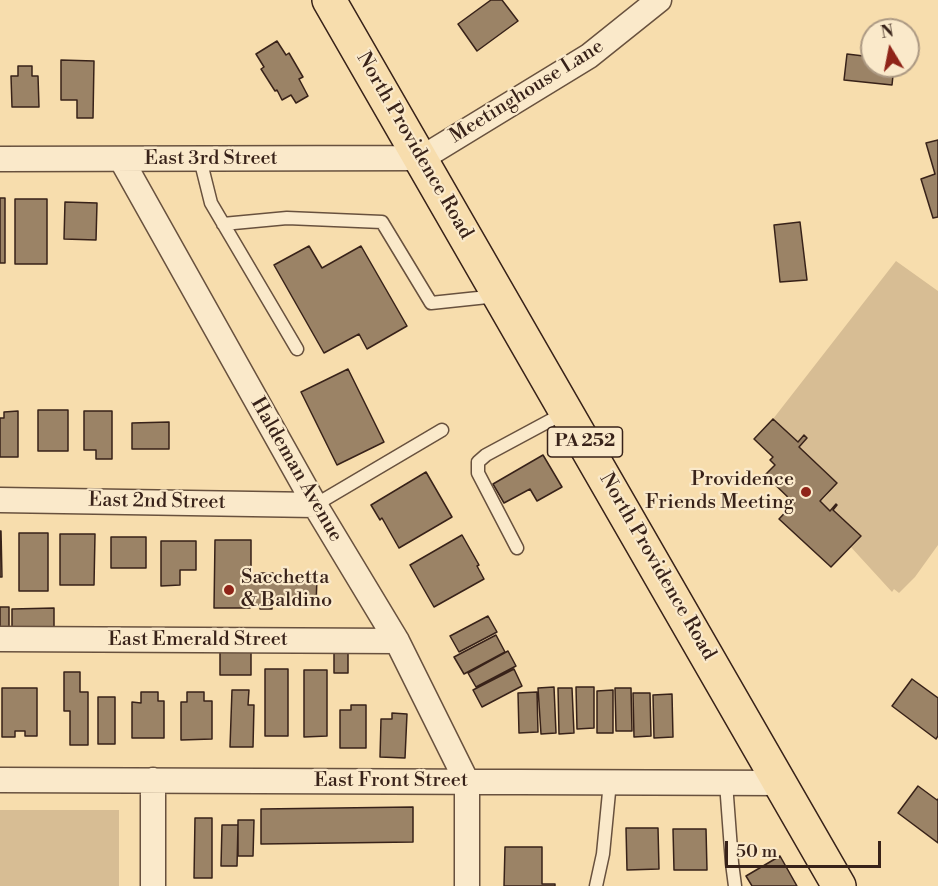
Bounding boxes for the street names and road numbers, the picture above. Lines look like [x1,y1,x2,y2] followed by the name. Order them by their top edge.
[446,35,608,149] street label: Meetinghouse Lane
[351,48,477,244] street label: North Providence Road
[144,147,278,171] street label: East 3rd Street
[245,393,347,547] street label: Haldeman Avenue
[548,427,622,457] road number: PA 252
[594,469,720,665] street label: North Providence Road
[88,489,226,515] street label: East 2nd Street
[108,628,288,652] street label: East Emerald Street
[314,769,468,793] street label: East Front Street

